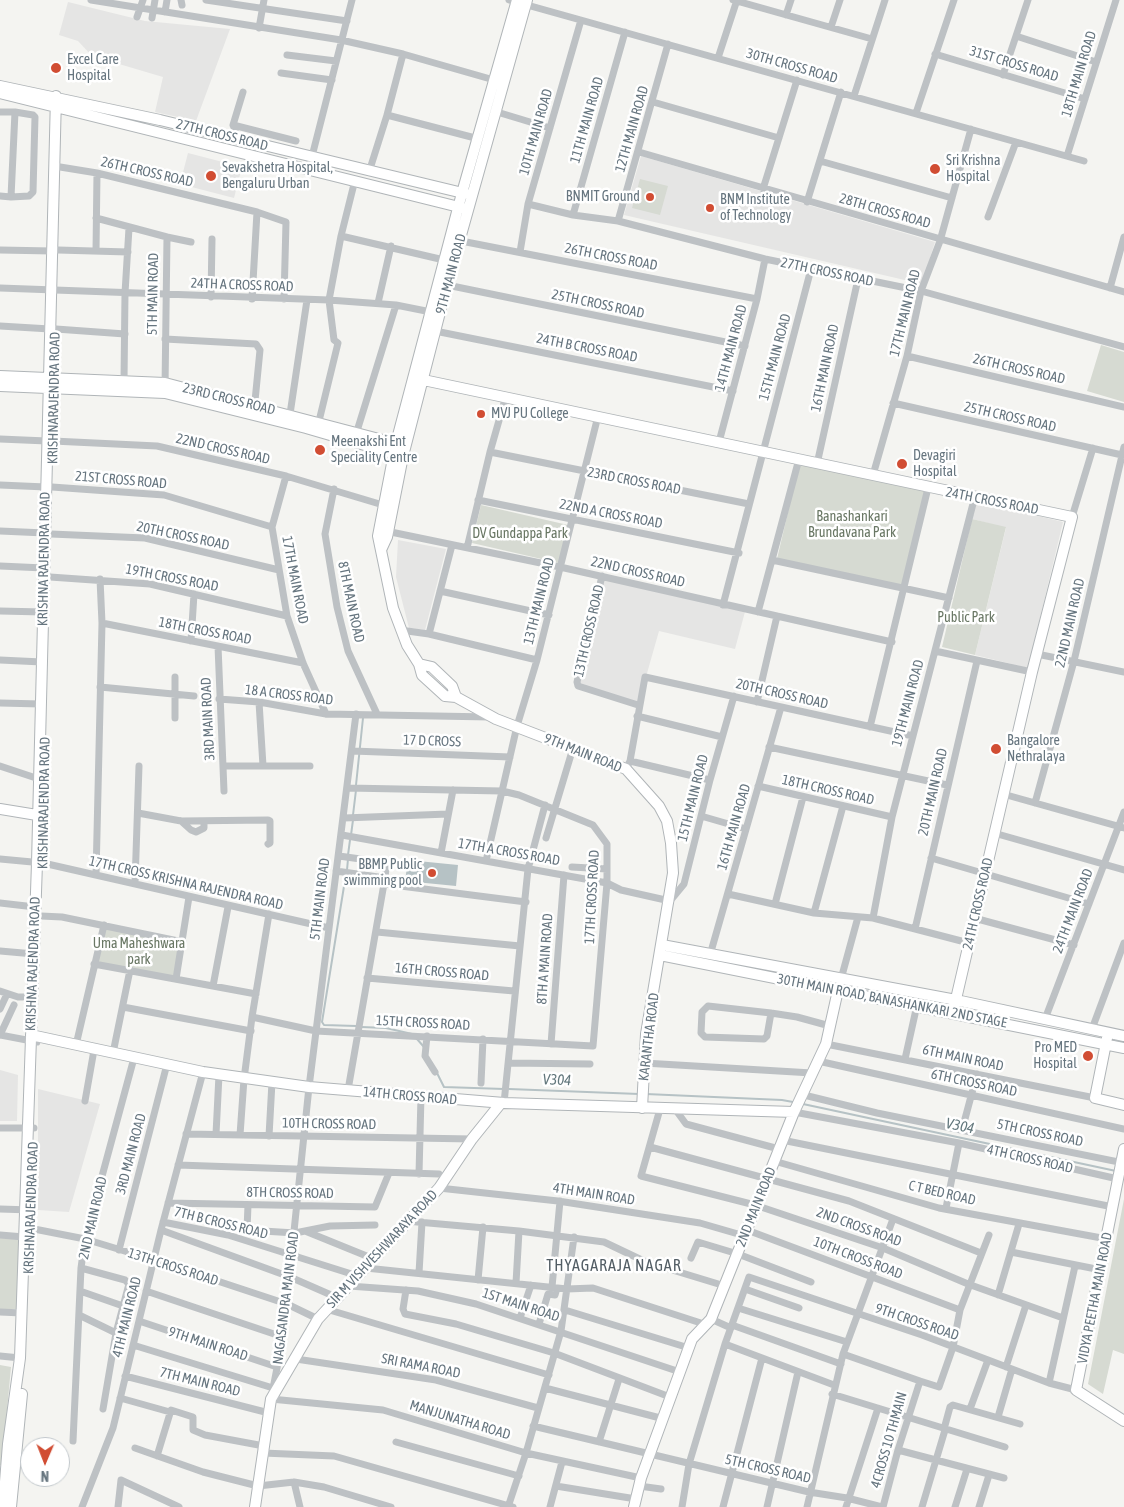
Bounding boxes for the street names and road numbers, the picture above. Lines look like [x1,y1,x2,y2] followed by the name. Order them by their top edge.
[1058,29,1100,119] street label: 18TH MAIN ROAD
[968,43,1060,85] street label: 31ST CROSS ROAD
[744,45,840,87] street label: 30TH CROSS ROAD
[567,75,607,165] street label: 11TH MAIN ROAD
[612,84,652,174] street label: 12TH MAIN ROAD
[516,87,556,177] street label: 10TH MAIN ROAD
[174,115,270,155] street label: 27TH CROSS ROAD
[99,153,195,191] street label: 26TH CROSS ROAD
[837,190,933,232] street label: 28TH CROSS ROAD
[432,232,470,316] street label: 9TH MAIN ROAD
[563,240,659,274] street label: 26TH CROSS ROAD
[144,253,162,335] street label: 5TH MAIN ROAD
[779,254,875,290] street label: 27TH CROSS ROAD
[886,268,924,358] street label: 17TH MAIN ROAD
[190,275,294,295] street label: 24TH A CROSS ROAD
[550,286,646,322] street label: 25TH CROSS ROAD
[711,303,751,393] street label: 14TH MAIN ROAD
[755,312,795,402] street label: 15TH MAIN ROAD
[808,323,842,413] street label: 16TH MAIN ROAD
[535,330,639,366] street label: 24TH B CROSS ROAD
[44,332,64,464] street label: KRISHNARAJENDRA ROAD
[971,350,1067,388] street label: 26TH CROSS ROAD
[181,379,277,419] street label: 23RD CROSS ROAD
[962,398,1058,436] street label: 25TH CROSS ROAD
[174,430,272,468] street label: 22ND CROSS ROAD
[586,464,682,498] street label: 23RD CROSS ROAD
[75,468,167,492] street label: 21ST CROSS ROAD
[944,484,1040,518] street label: 24TH CROSS ROAD
[34,492,54,626] street label: KRISHNA RAJENDRA ROAD
[558,496,664,532] street label: 22ND A CROSS ROAD
[135,518,231,554] street label: 20TH CROSS ROAD
[278,535,312,625] street label: 17TH MAIN ROAD
[589,553,687,591] street label: 22ND CROSS ROAD
[520,556,558,646] street label: 13TH MAIN ROAD
[334,560,368,644] street label: 8TH MAIN ROAD
[124,561,220,595] street label: 19TH CROSS ROAD
[1052,577,1088,669] street label: 22ND MAIN ROAD
[570,583,608,679] street label: 13TH CROSS ROAD
[157,614,253,648] street label: 18TH CROSS ROAD
[888,658,928,748] street label: 19TH MAIN ROAD
[734,675,830,713] street label: 20TH CROSS ROAD
[197,677,219,761] street label: 3RD MAIN ROAD
[244,681,334,709] street label: 18 A CROSS ROAD
[542,730,624,776] street label: 9TH MAIN ROAD
[403,732,461,750] street label: 17 D CROSS
[34,737,54,869] street label: KRISHNARAJENDRA ROAD
[915,747,951,837] street label: 20TH MAIN ROAD
[674,753,712,843] street label: 15TH MAIN ROAD
[780,771,876,809] street label: 18TH CROSS ROAD
[714,782,754,872] street label: 16TH MAIN ROAD
[457,835,561,869] street label: 17TH A CROSS ROAD
[581,850,603,944] street label: 17TH CROSS ROAD
[87,852,285,914] street label: 17TH CROSS KRISHNA RAJENDRA ROAD
[959,856,997,952] street label: 24TH CROSS ROAD
[307,857,333,941] street label: 5TH MAIN ROAD
[1049,866,1097,956] street label: 24TH MAIN ROAD
[22,897,44,1031] street label: KRISHNA RAJENDRA ROAD
[533,913,557,1005] street label: 8TH A MAIN ROAD
[394,960,490,984] street label: 16TH CROSS ROAD
[776,970,1008,1032] street label: 30TH MAIN ROAD, BANASHANKARI 2ND STAGE
[635,992,663,1082] street label: KARANTHA ROAD
[376,1012,470,1034] street label: 15TH CROSS ROAD
[921,1041,1005,1075] street label: 6TH MAIN ROAD
[929,1066,1019,1100] street label: 6TH CROSS ROAD
[362,1084,458,1108] street label: 14TH CROSS ROAD
[112,1112,150,1196] street label: 3RD MAIN ROAD
[282,1115,376,1133] street label: 10TH CROSS ROAD
[995,1116,1085,1150] street label: 5TH CROSS ROAD
[985,1141,1075,1177] street label: 4TH CROSS ROAD
[20,1142,42,1274] street label: KRISHNARAJENDRA ROAD
[732,1165,780,1249] street label: 2ND MAIN ROAD
[75,1175,111,1261] street label: 2ND MAIN ROAD
[907,1177,977,1209] street label: C T BED ROAD
[552,1179,636,1209] street label: 4TH MAIN ROAD
[246,1184,334,1202] street label: 8TH CROSS ROAD
[323,1187,441,1311] street label: SIR M VISHVESHWARAYA ROAD
[172,1203,270,1243] street label: 7TH B CROSS ROAD
[814,1204,904,1250] street label: 2ND CROSS ROAD
[270,1231,302,1365] street label: NAGASANDRA MAIN ROAD
[1074,1231,1116,1365] street label: VIDYA PEETHA MAIN ROAD
[811,1233,905,1283] street label: 10TH CROSS ROAD
[126,1244,220,1290] street label: 13TH CROSS ROAD
[109,1275,145,1359] street label: 4TH MAIN ROAD
[480,1285,562,1325] street label: 1ST MAIN ROAD
[873,1300,961,1344] street label: 9TH CROSS ROAD
[166,1323,250,1365] street label: 9TH MAIN ROAD
[380,1350,462,1382] street label: SRI RAMA ROAD
[158,1364,242,1400] street label: 7TH MAIN ROAD
[867,1390,911,1490] street label: 4CROSS 10 THMAIN
[408,1397,512,1443] street label: MANJUNATHA ROAD
[723,1451,813,1487] street label: 5TH CROSS ROAD

